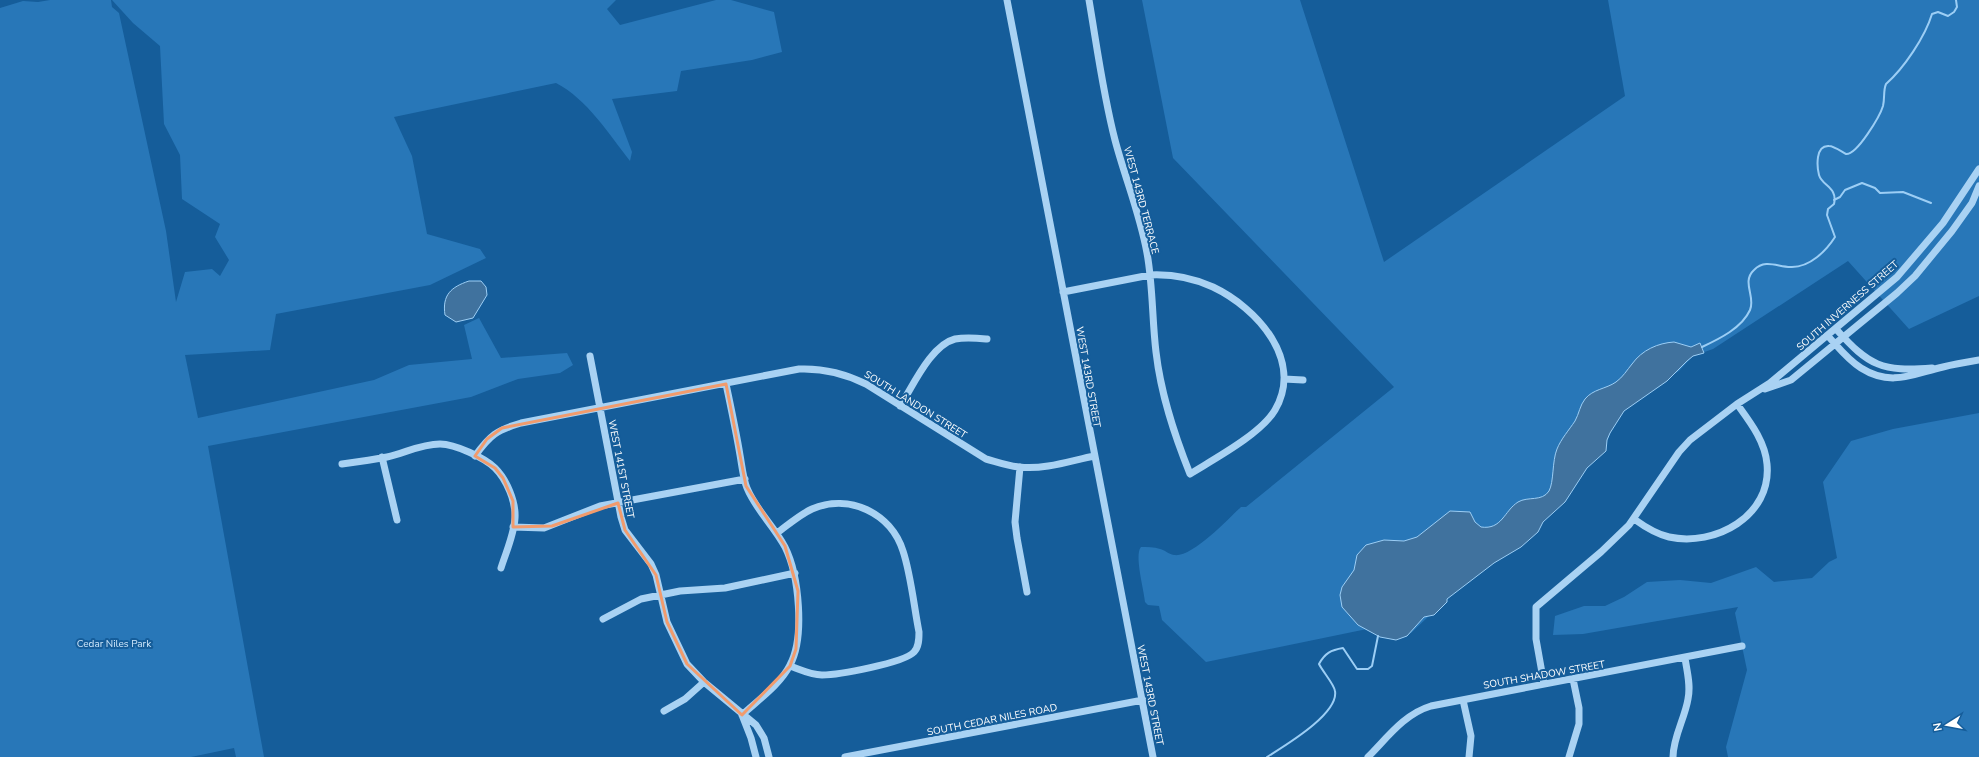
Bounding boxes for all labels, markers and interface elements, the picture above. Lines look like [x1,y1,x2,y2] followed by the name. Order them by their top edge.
[1120,145,1162,256] street label: WEST 143RD TERRACE
[1794,258,1902,354] street label: SOUTH INVERNESS STREET
[1072,326,1104,429] street label: WEST 143RD STREET
[861,368,969,442] street label: SOUTH LANDON STREET
[605,419,637,520] street label: WEST 141ST STREET
[77,637,152,651] park label: Cedar Niles Park
[1133,644,1167,747] street label: WEST 143RD STREET
[1482,657,1606,693] street label: SOUTH SHADOW STREET
[926,700,1059,739] street label: SOUTH CEDAR NILES ROAD
[1927,705,1967,745] north arrow
[1930,721,1946,732] text: N

